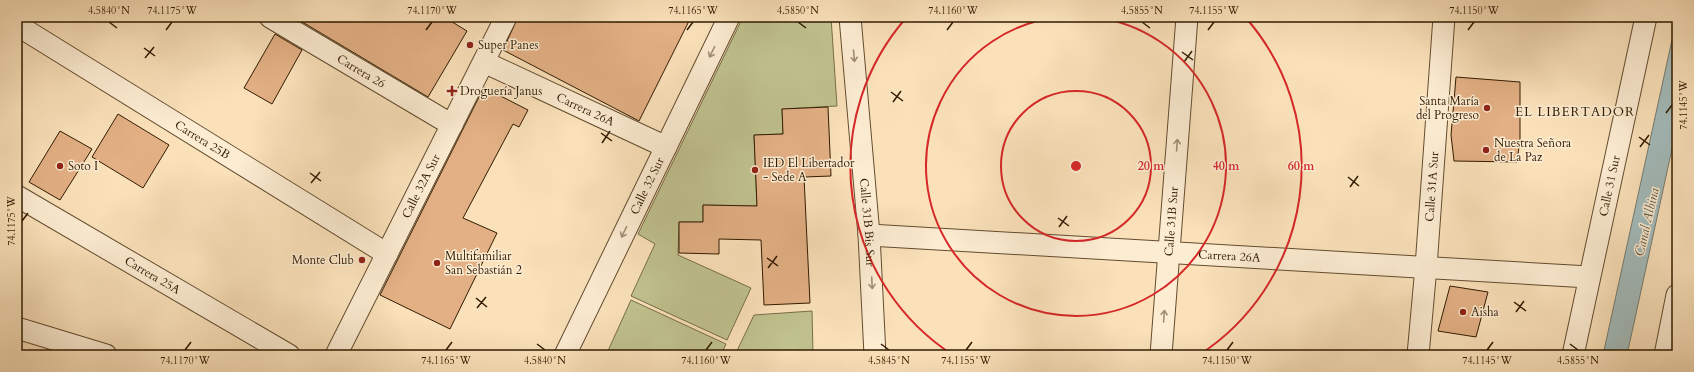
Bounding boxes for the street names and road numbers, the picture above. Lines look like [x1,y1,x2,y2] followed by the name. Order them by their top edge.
[334,51,388,92] street label: Carrera 26
[554,89,617,130] street label: Carrera 26A
[172,117,233,163] street label: Carrera 25B
[1421,150,1442,222] street label: Calle 31A Sur
[398,151,444,221] street label: Calle 32A Sur
[1595,153,1624,218] street label: Calle 31 Sur
[626,154,668,217] street label: Calle 32 Sur
[856,177,879,267] street label: Calle 31B Bis Sur
[1161,185,1182,257] street label: Calle 31B Sur
[1198,246,1261,266] street label: Carrera 26A
[122,253,184,298] street label: Carrera 25A

